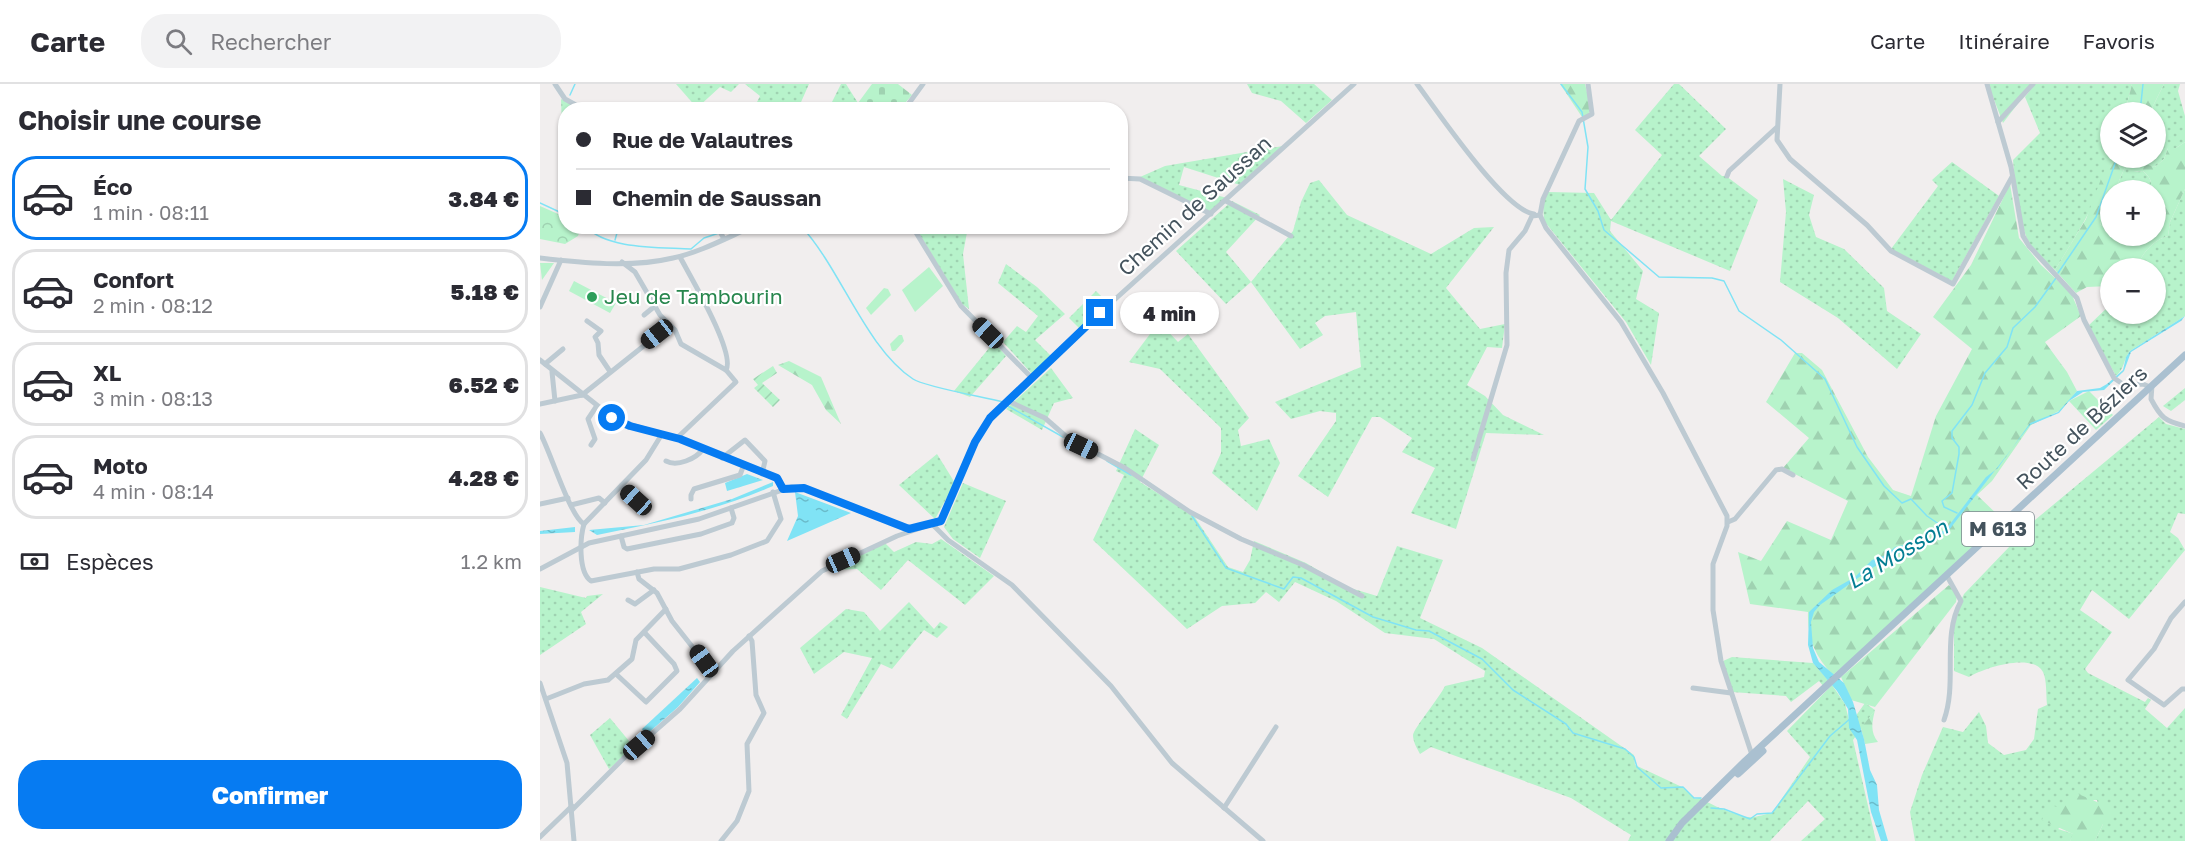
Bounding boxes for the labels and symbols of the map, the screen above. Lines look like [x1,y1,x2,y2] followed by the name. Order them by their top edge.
[1112,130,1276,281] street label: Chemin de Saussan
[604,283,783,309] place label: Jeu de Tambourin
[585,290,599,304] marker: Jeu de Tambourin
[1121,292,1220,334] callout: 4 min
[1086,299,1113,326] route end
[969,314,1007,352] car
[637,316,677,352] car
[2010,360,2152,495] street label: Route de Béziers
[598,404,625,431] route start
[1061,430,1101,462] car
[617,481,655,519] car
[1841,512,1953,594] water label: La Mosson
[1962,512,2034,546] road number: M 613
[823,544,863,576] car
[686,641,722,681] car
[620,726,658,764] car

